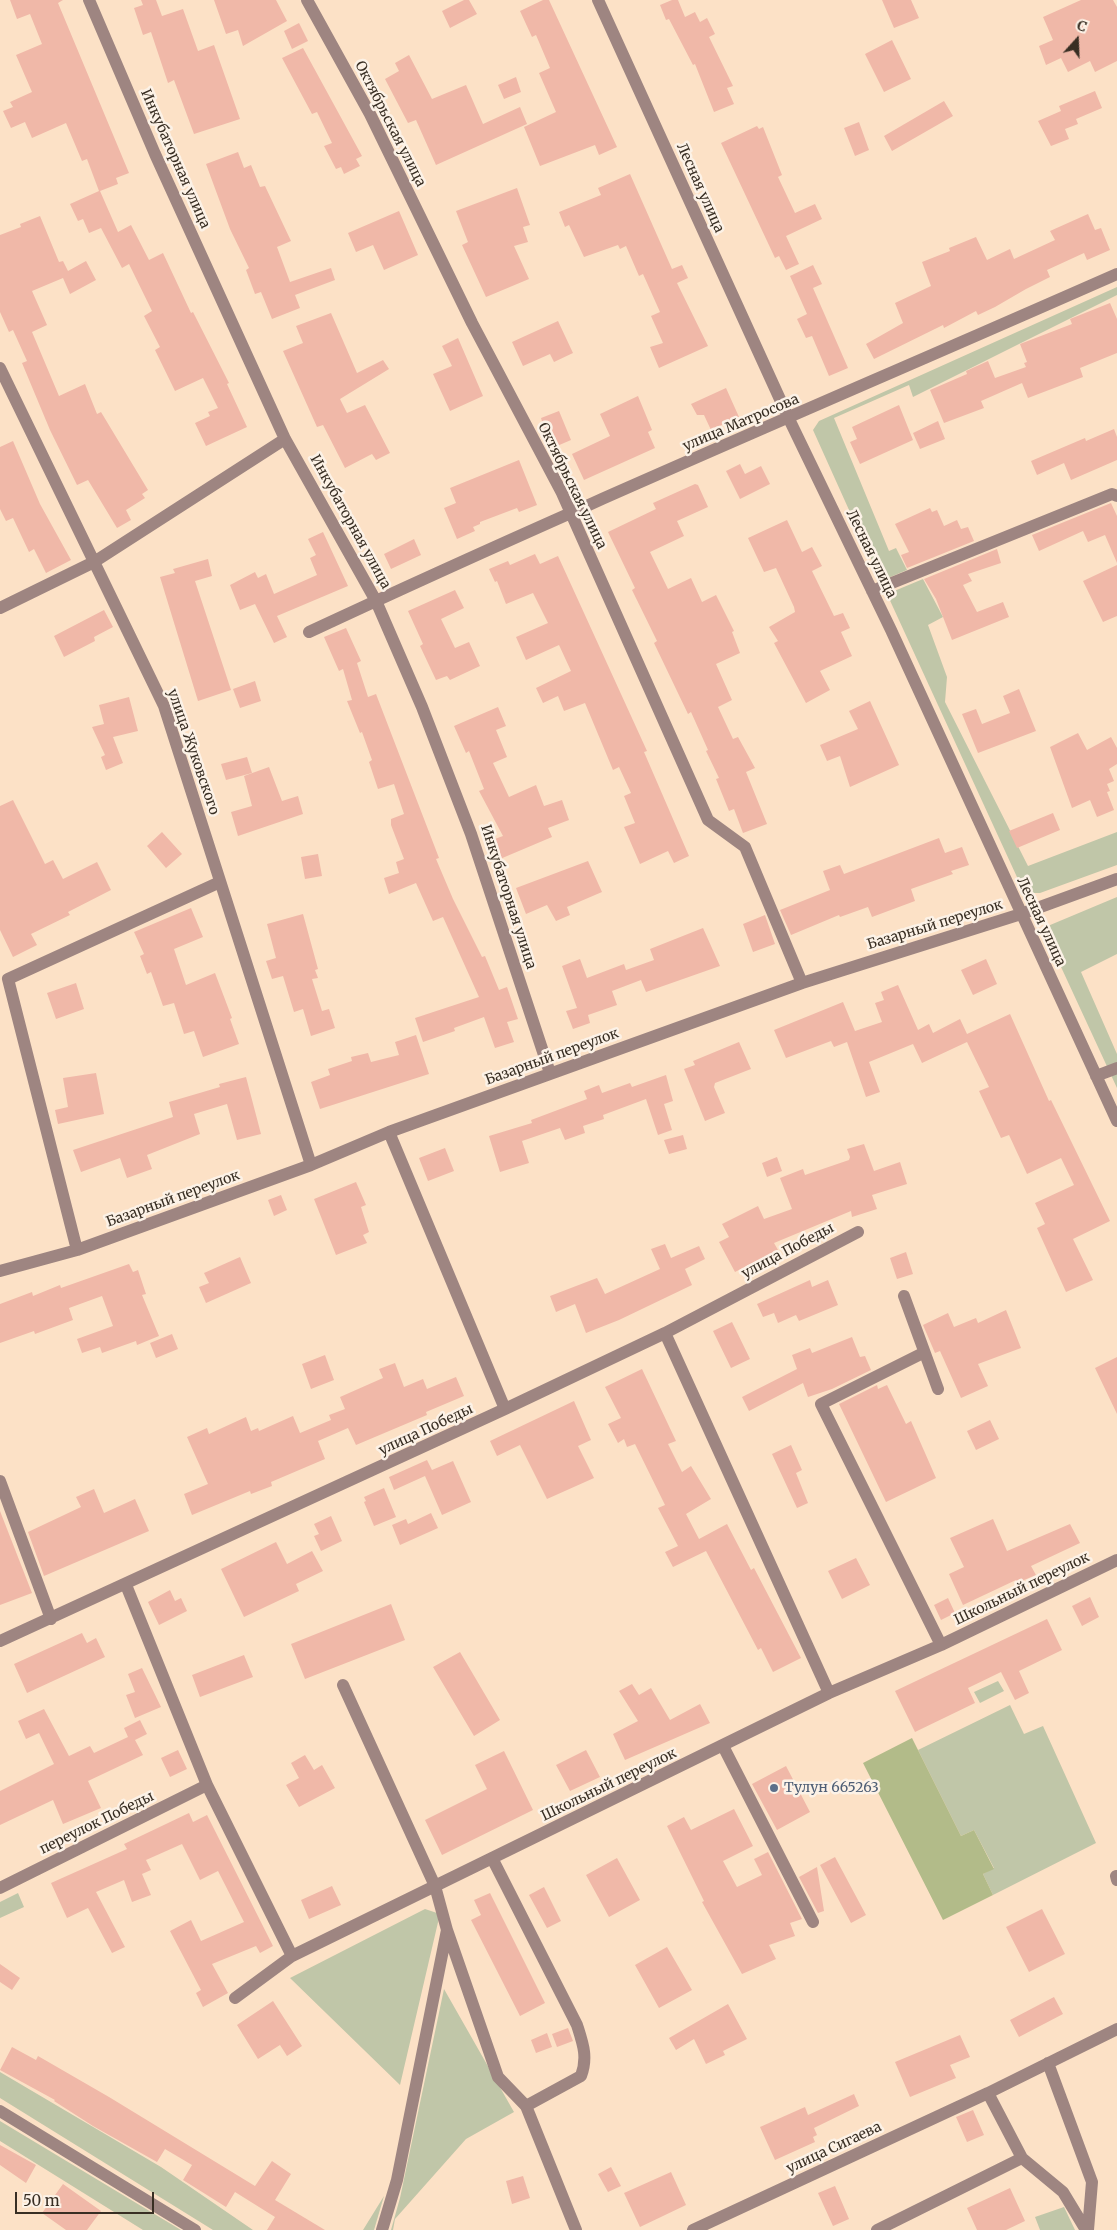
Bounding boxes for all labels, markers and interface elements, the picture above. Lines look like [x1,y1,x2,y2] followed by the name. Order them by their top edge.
[1052,15,1102,65] north arrow
[1075,16,1090,36] text: С
[351,58,429,190] street label: Октябрьская улица
[137,87,213,231] street label: Инкубаторная улица
[673,141,727,235] street label: Лесная улица
[680,391,802,455] street label: улица Матросова
[534,420,610,552] street label: Октябрьская улица
[306,452,394,592] street label: Инкубаторная улица
[842,507,900,601] street label: Лесная улица
[164,687,222,817] street label: улица Жуковского
[477,823,539,971] street label: Инкубаторная улица
[1013,875,1069,969] street label: Лесная улица
[865,896,1005,954] street label: Базарный переулок
[483,1025,621,1089] street label: Базарный переулок
[104,1167,242,1231] street label: Базарный переулок
[739,1220,837,1282] street label: улица Победы
[376,1401,476,1459] street label: улица Победы
[952,1549,1092,1629] street label: Школьный переулок
[539,1745,679,1825] street label: Школьный переулок
[784,1780,879,1796] place label: Тулун 665263
[768,1782,780,1794] marker: Тулун 665263
[37,1788,157,1858] street label: переулок Победы
[784,2119,884,2177] street label: улица Сигаева
[18,2182,156,2214] scale bar
[23,2191,60,2210] text: 50 m

